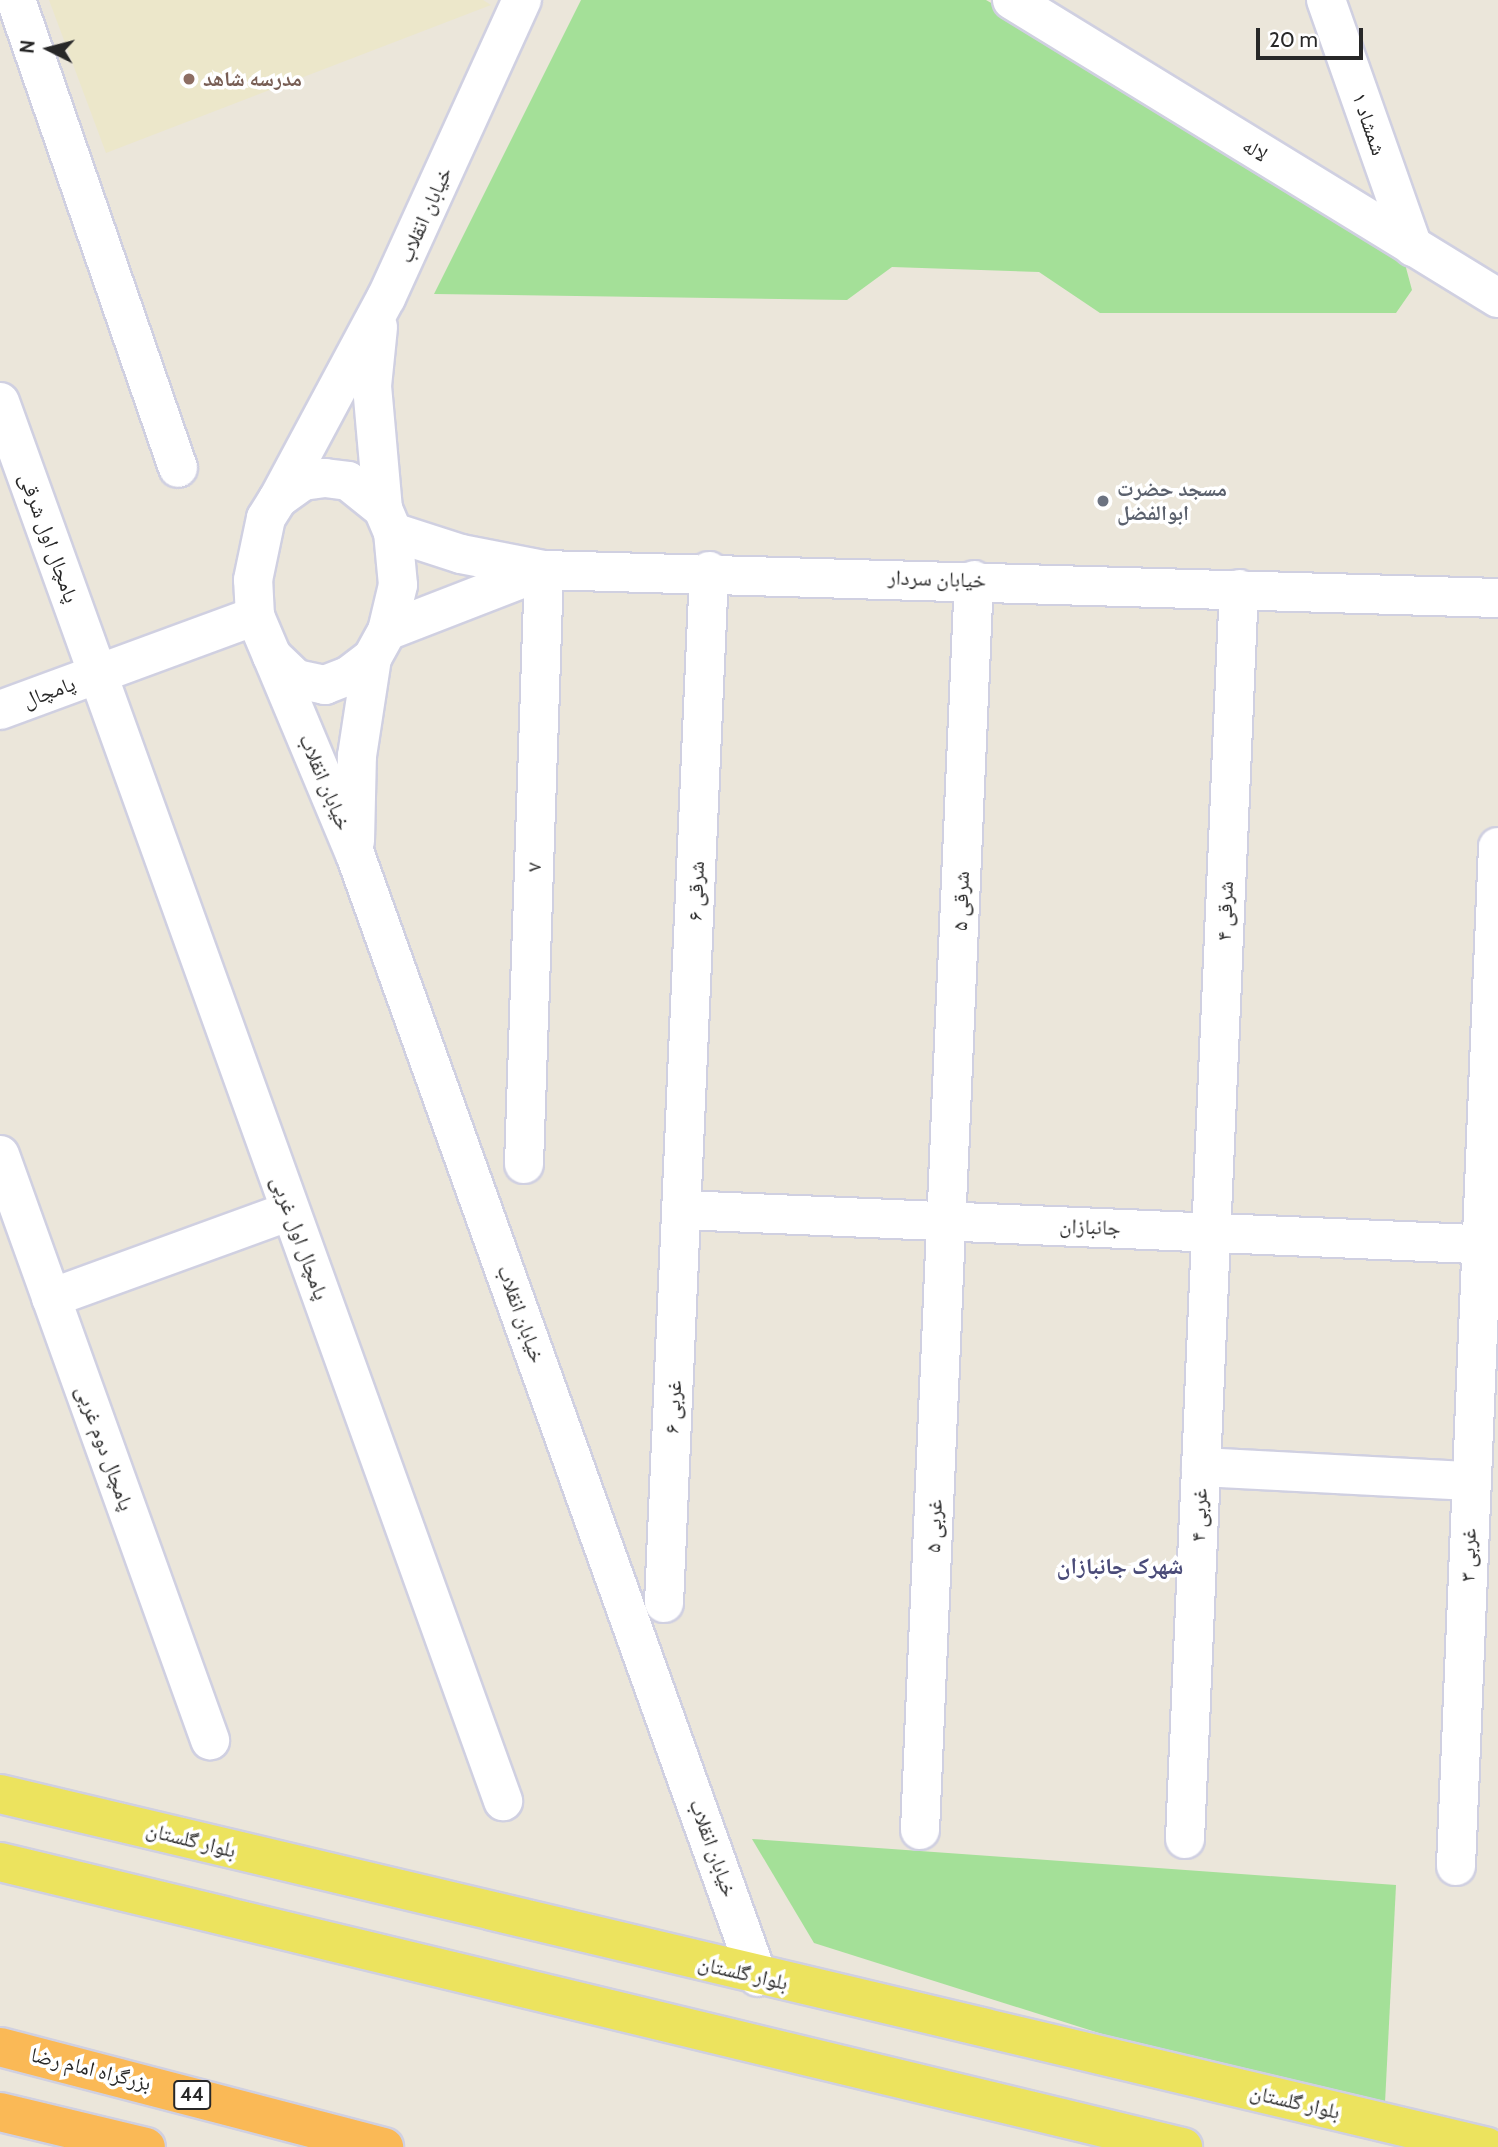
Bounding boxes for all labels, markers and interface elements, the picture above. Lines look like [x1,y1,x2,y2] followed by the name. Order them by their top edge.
[14,14,84,84] north arrow
[1260,14,1367,58] scale bar
[1269,27,1318,52] text: 20 m
[15,39,40,55] text: N
[203,66,302,92] place label: مدرسه شاهد
[181,71,197,87] marker: مدرسه شاهد
[1347,89,1391,159] street label: شمشاد ۱
[1238,133,1272,167] street label: لاله
[393,163,457,267] street label: خیابان انقلاب
[14,470,84,606] street label: پامچال اول شرقی
[1117,476,1227,526] place label: مسجد حضرت ابوالفضل
[1095,493,1111,509] marker: مسجد حضرت ابوالفضل
[887,565,987,593] street label: خیابان سردار
[19,671,79,713] street label: پامچال
[293,730,357,834] street label: خیابان انقلاب
[682,861,710,921] street label: ۶ شرقی
[521,862,547,872] street label: ۷
[947,871,975,931] street label: ۵ شرقی
[1211,881,1239,941] street label: ۴ شرقی
[266,1173,334,1303] street label: پامچال اول غربی
[1059,1213,1121,1241] street label: جانبازان
[492,1262,550,1366] street label: خیابان انقلاب
[659,1380,687,1434] street label: ۶ غربی
[71,1382,139,1514] street label: پامچال دوم غربی
[1185,1488,1213,1542] street label: ۴ غربی
[920,1499,948,1553] street label: ۵ غربی
[1454,1528,1482,1582] street label: ۳ غربی
[1057,1552,1183,1580] district label: شهرک جانبازان
[684,1796,742,1900] street label: خیابان انقلاب
[144,1817,238,1863] street label: بلوار گلستان
[696,1950,790,1996] street label: بلوار گلستان
[28,2042,154,2096] street label: بزرگراه امام رضا
[1248,2079,1342,2125] street label: بلوار گلستان
[173,2080,211,2110] road number: 44

